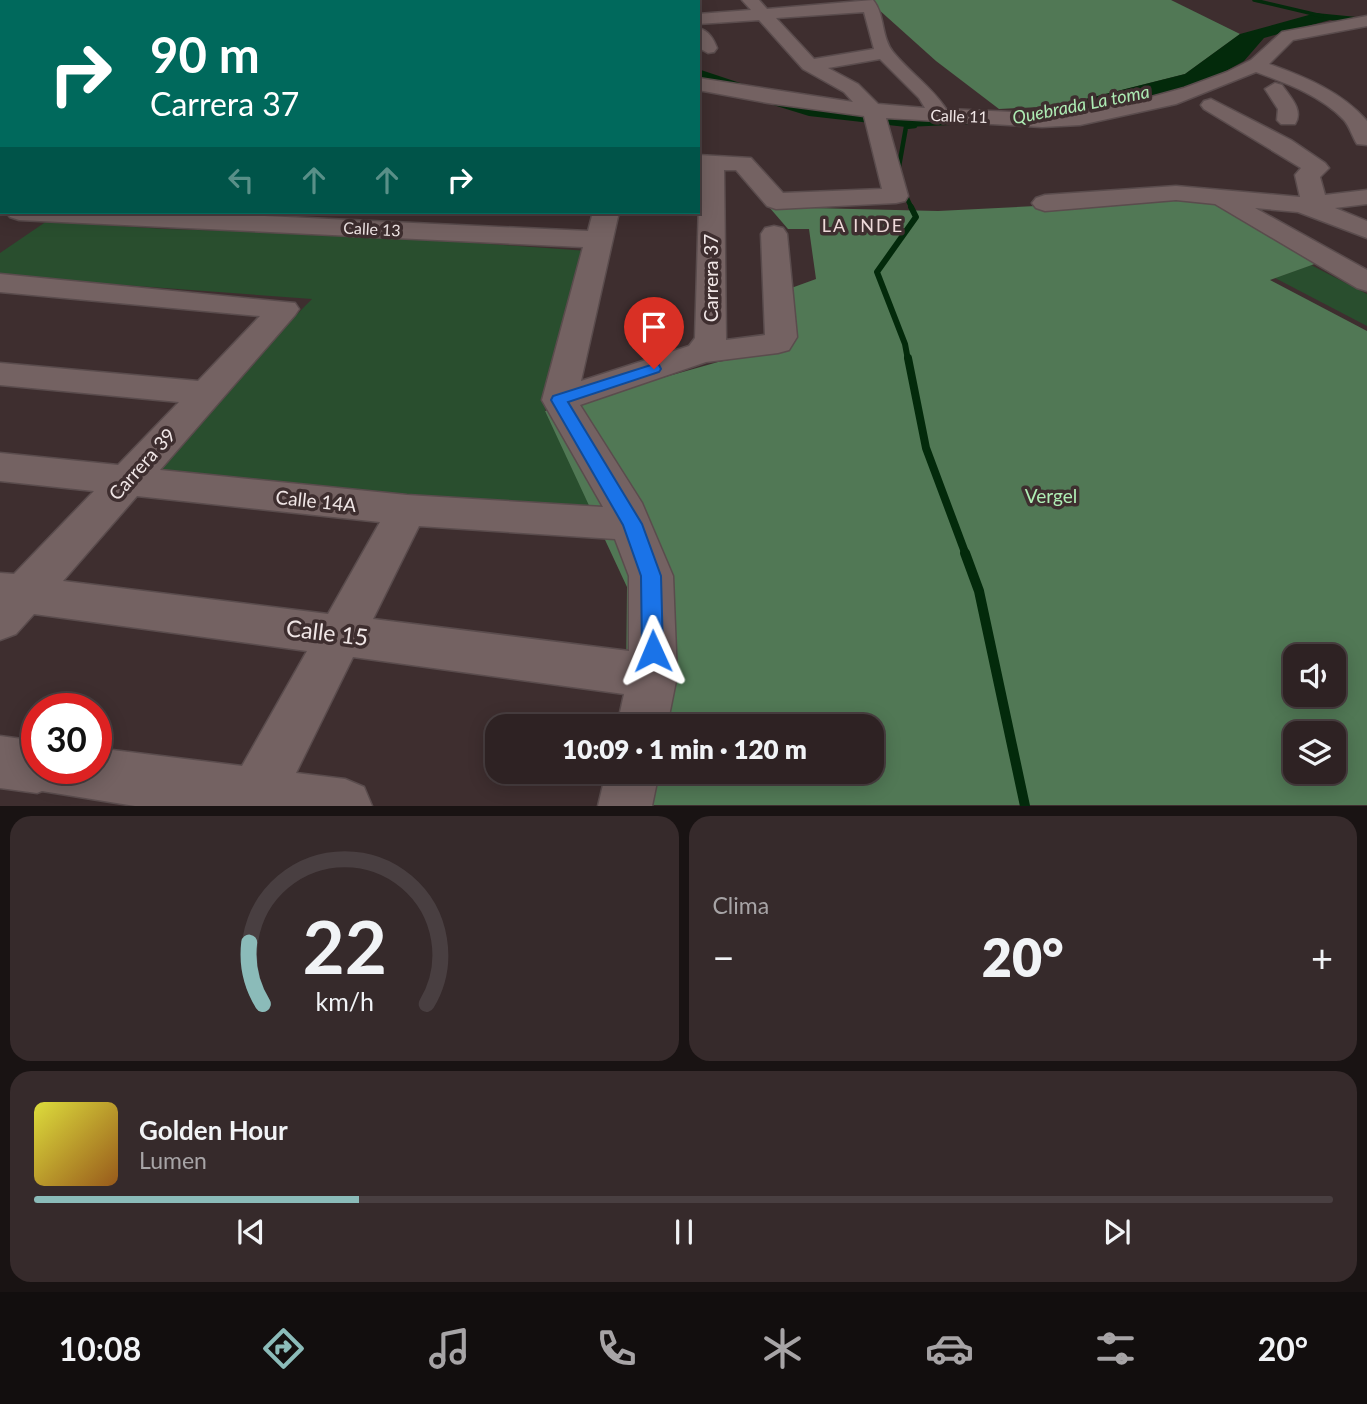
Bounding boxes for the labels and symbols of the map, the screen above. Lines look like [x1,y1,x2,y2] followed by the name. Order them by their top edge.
[1010,80,1151,128] water label: Quebrada La toma
[930,105,988,126] street label: Calle 11
[822,214,904,236] district label: LA INDE
[343,218,401,239] street label: Calle 13
[699,234,722,322] street label: Carrera 37
[624,297,684,369] pin
[103,423,180,504] street label: Carrera 39
[1025,484,1077,507] park label: Vergel
[275,485,358,516] street label: Calle 14A
[285,613,370,651] street label: Calle 15
[616,614,690,688] position arrow
[21,693,112,784] speed limit sign: 30

